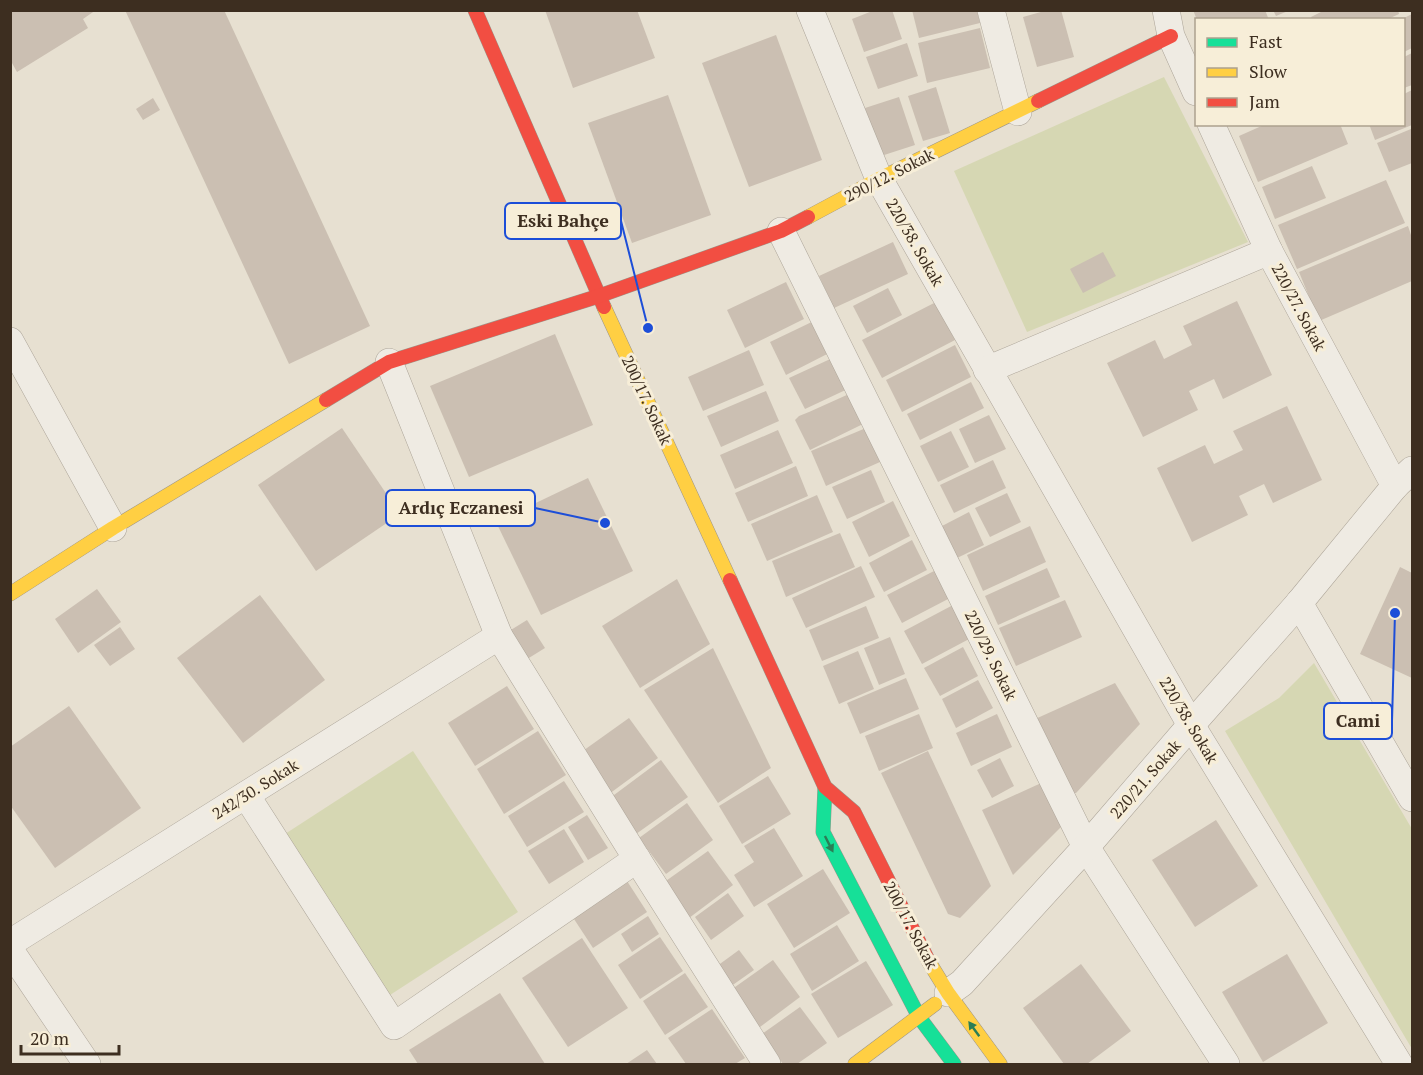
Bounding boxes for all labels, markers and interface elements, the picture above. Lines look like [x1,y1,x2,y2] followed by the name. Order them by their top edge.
[1195,18,1405,126] legend
[1249,29,1283,53] text: Fast
[1249,59,1288,83] text: Slow
[1249,89,1280,113] text: Jam
[840,143,938,207] street label: 290/12. Sokak
[881,194,949,291] street label: 220/38. Sokak
[505,203,621,239] callout: Eski Bahçe
[517,208,609,232] text: Eski Bahçe
[1267,259,1332,355] street label: 220/27. Sokak
[617,352,678,449] street label: 200/17. Sokak
[386,490,535,526] callout: Ardıç Eczanesi
[398,495,524,519] text: Ardıç Eczanesi
[960,606,1023,704] street label: 220/29. Sokak
[1154,672,1224,768] street label: 220/38. Sokak
[1324,703,1392,739] callout: Cami
[1336,708,1380,732] text: Cami
[1105,734,1186,823] street label: 220/21. Sokak
[208,753,303,824] street label: 242/30. Sokak
[824,835,834,852] one-way arrow
[879,877,944,973] street label: 200/17. Sokak
[21,1018,118,1056] scale bar
[968,1021,980,1037] one-way arrow
[30,1026,70,1050] text: 20 m

